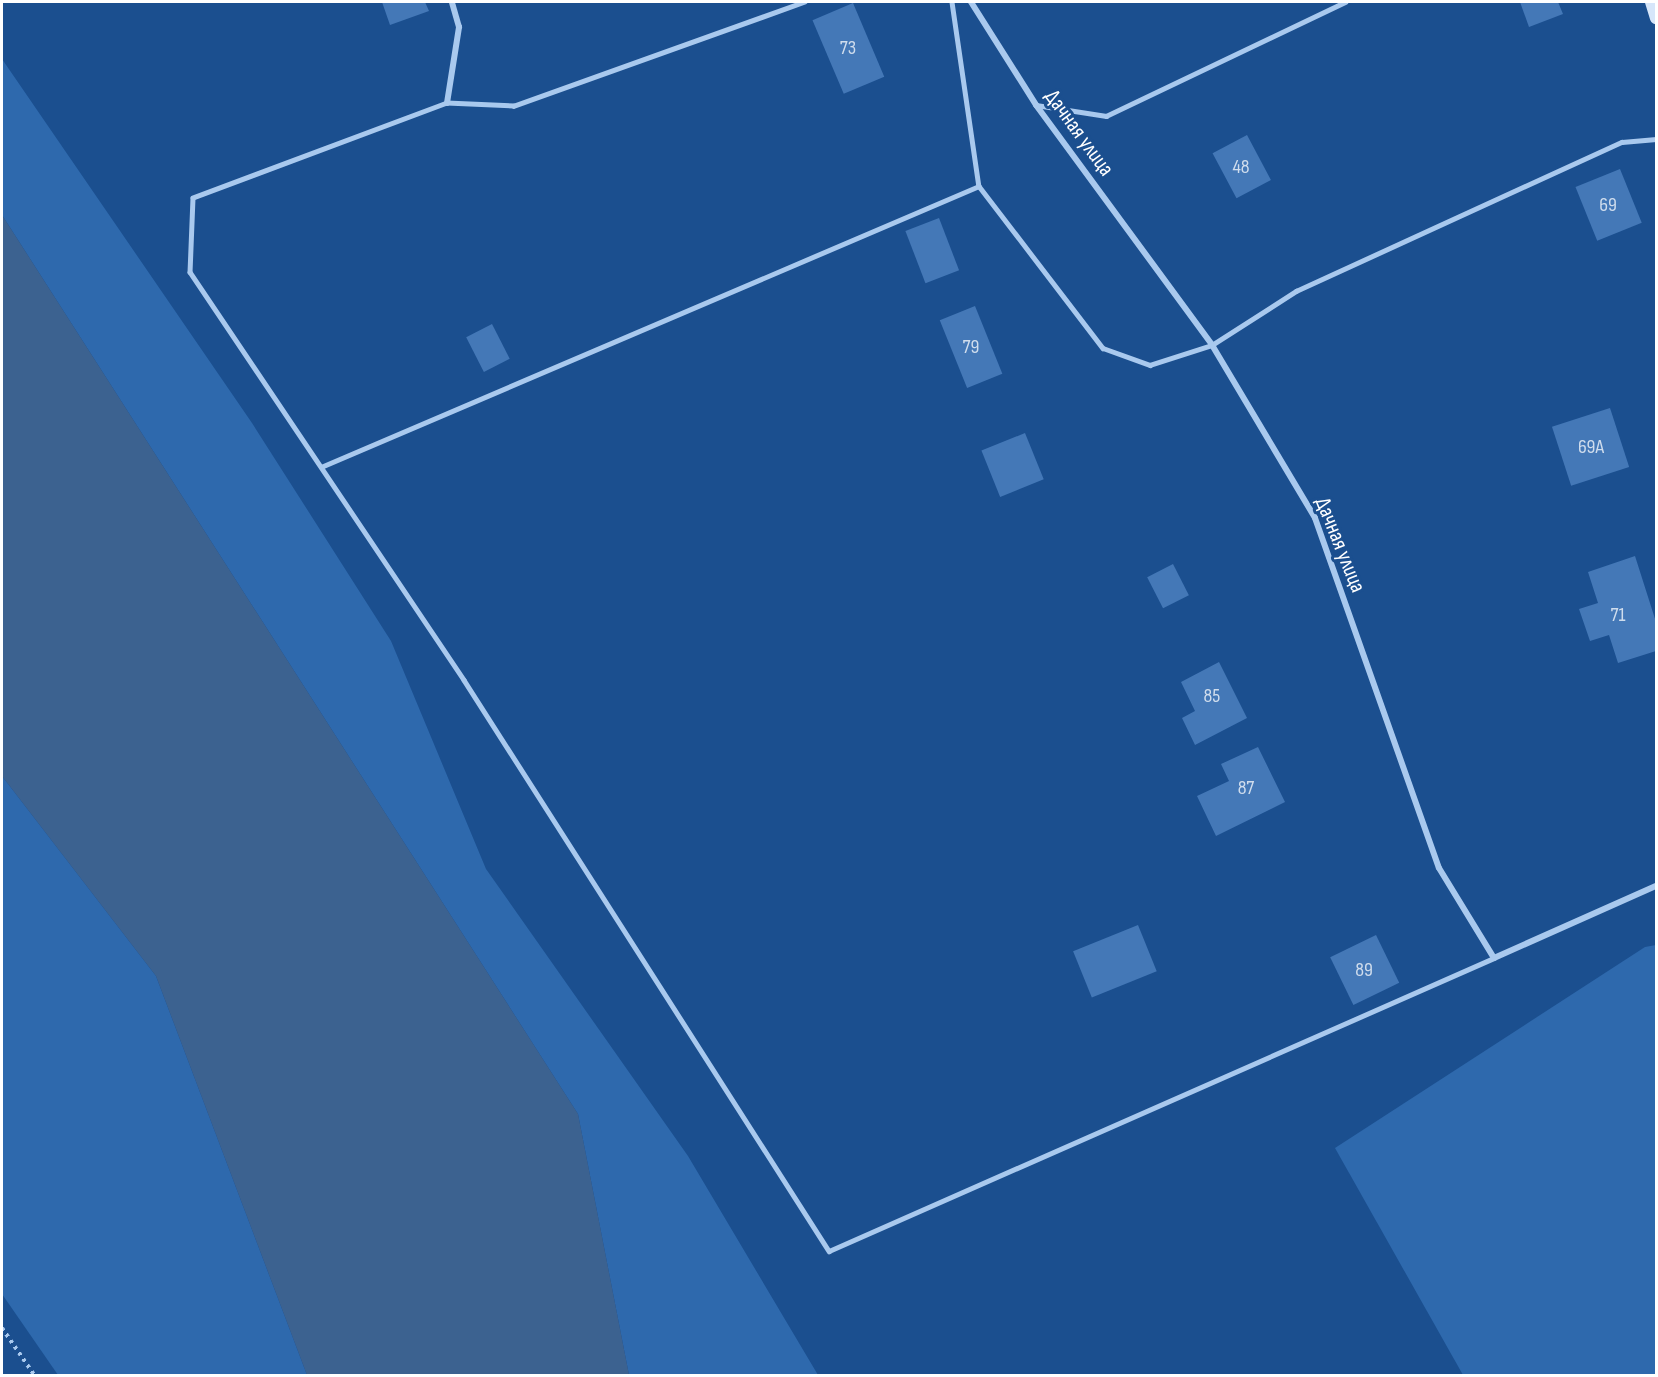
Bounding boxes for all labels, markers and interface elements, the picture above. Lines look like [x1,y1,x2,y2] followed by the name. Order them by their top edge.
[840,36,856,60] house number: 73
[1039,85,1119,181] street label: Дачная улица
[1232,155,1250,179] house number: 48
[1599,193,1617,217] house number: 69
[963,335,979,359] house number: 79
[1578,435,1604,459] house number: 69А
[1309,493,1371,597] street label: Дачная улица
[1610,603,1626,627] house number: 71
[1204,684,1220,708] house number: 85
[1238,776,1254,800] house number: 87
[1355,958,1373,982] house number: 89

